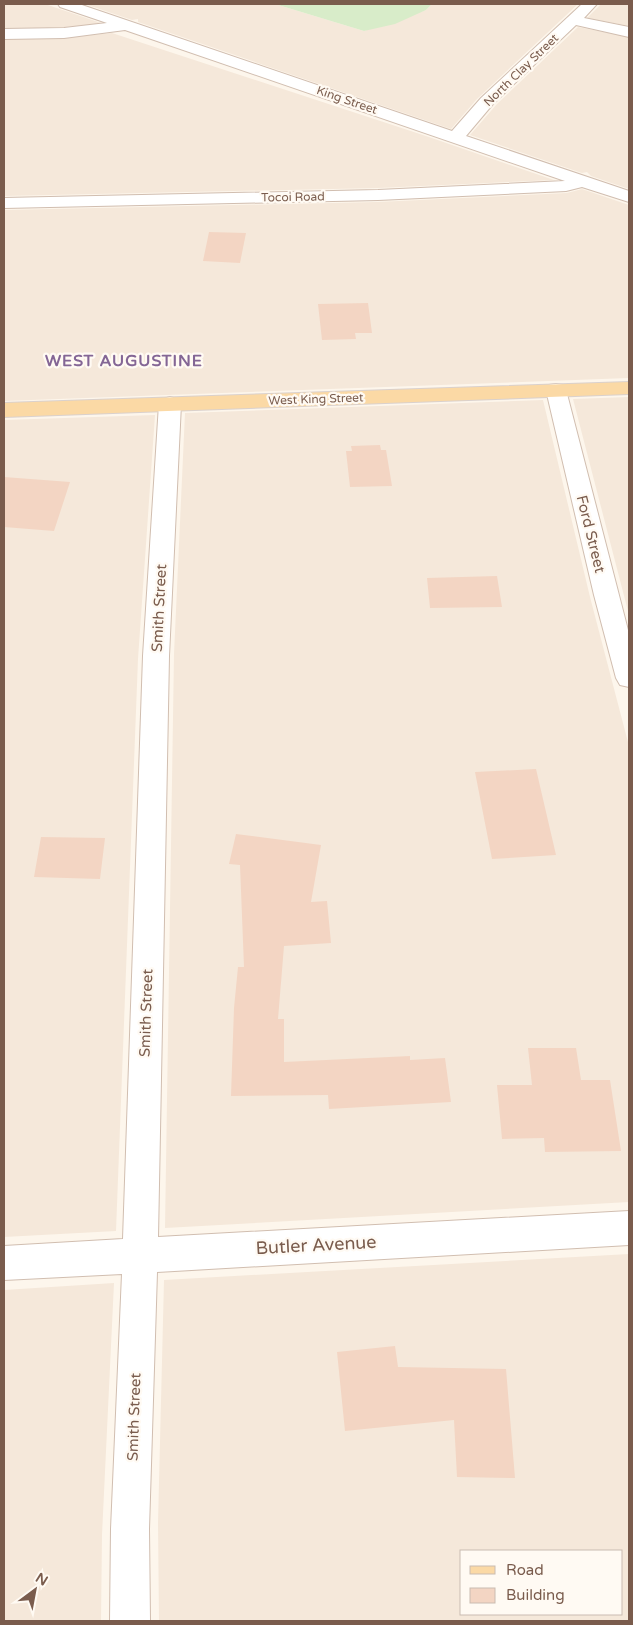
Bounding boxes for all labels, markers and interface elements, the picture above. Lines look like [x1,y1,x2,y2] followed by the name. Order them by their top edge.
[481,31,561,109] street label: North Clay Street
[315,83,380,117] street label: King Street
[261,189,325,205] street label: Tocoi Road
[45,351,203,371] district label: WEST AUGUSTINE
[268,390,364,408] street label: West King Street
[573,493,609,575] street label: Ford Street
[148,563,170,653] street label: Smith Street
[135,968,157,1057] street label: Smith Street
[255,1231,377,1259] street label: Butler Avenue
[123,1372,145,1461] street label: Smith Street
[460,1550,623,1615] legend
[506,1561,544,1579] text: Road
[10,1565,60,1615] north arrow
[32,1569,51,1590] text: N
[506,1586,565,1604] text: Building

